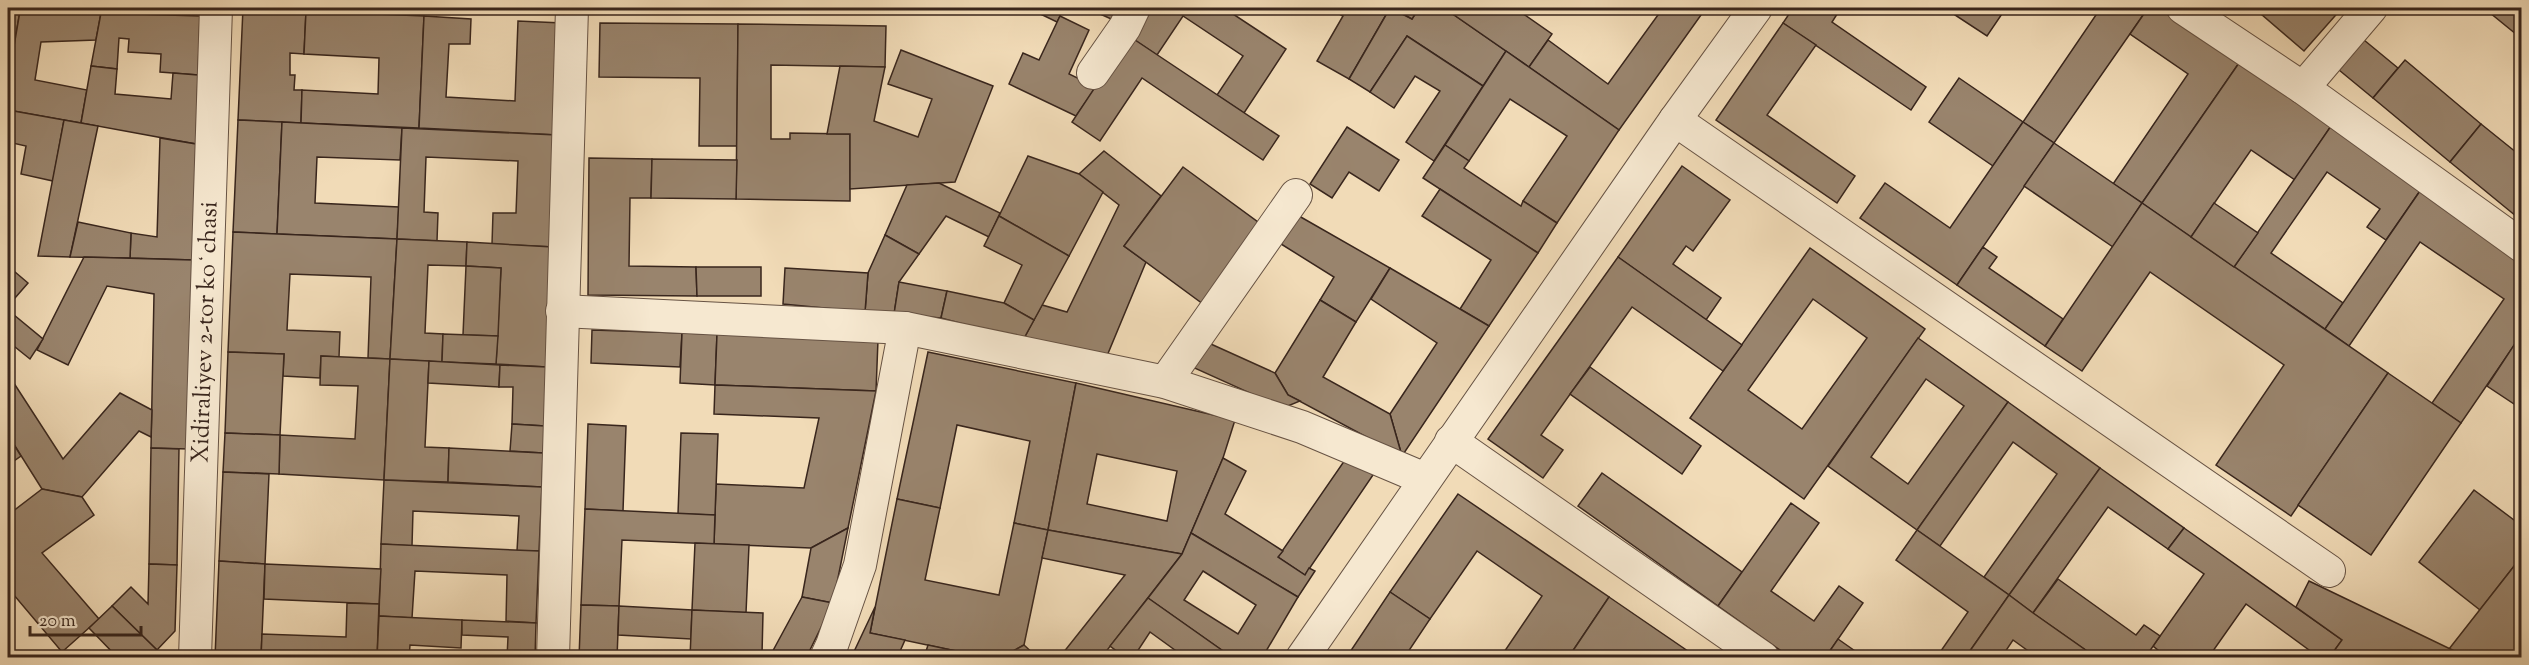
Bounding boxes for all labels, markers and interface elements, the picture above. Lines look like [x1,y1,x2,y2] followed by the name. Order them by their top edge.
[184,201,228,463] street label: Xidiraliyev 2-tor koʻchasi
[30,599,141,637] scale bar
[39,609,76,635] text: 20 m

